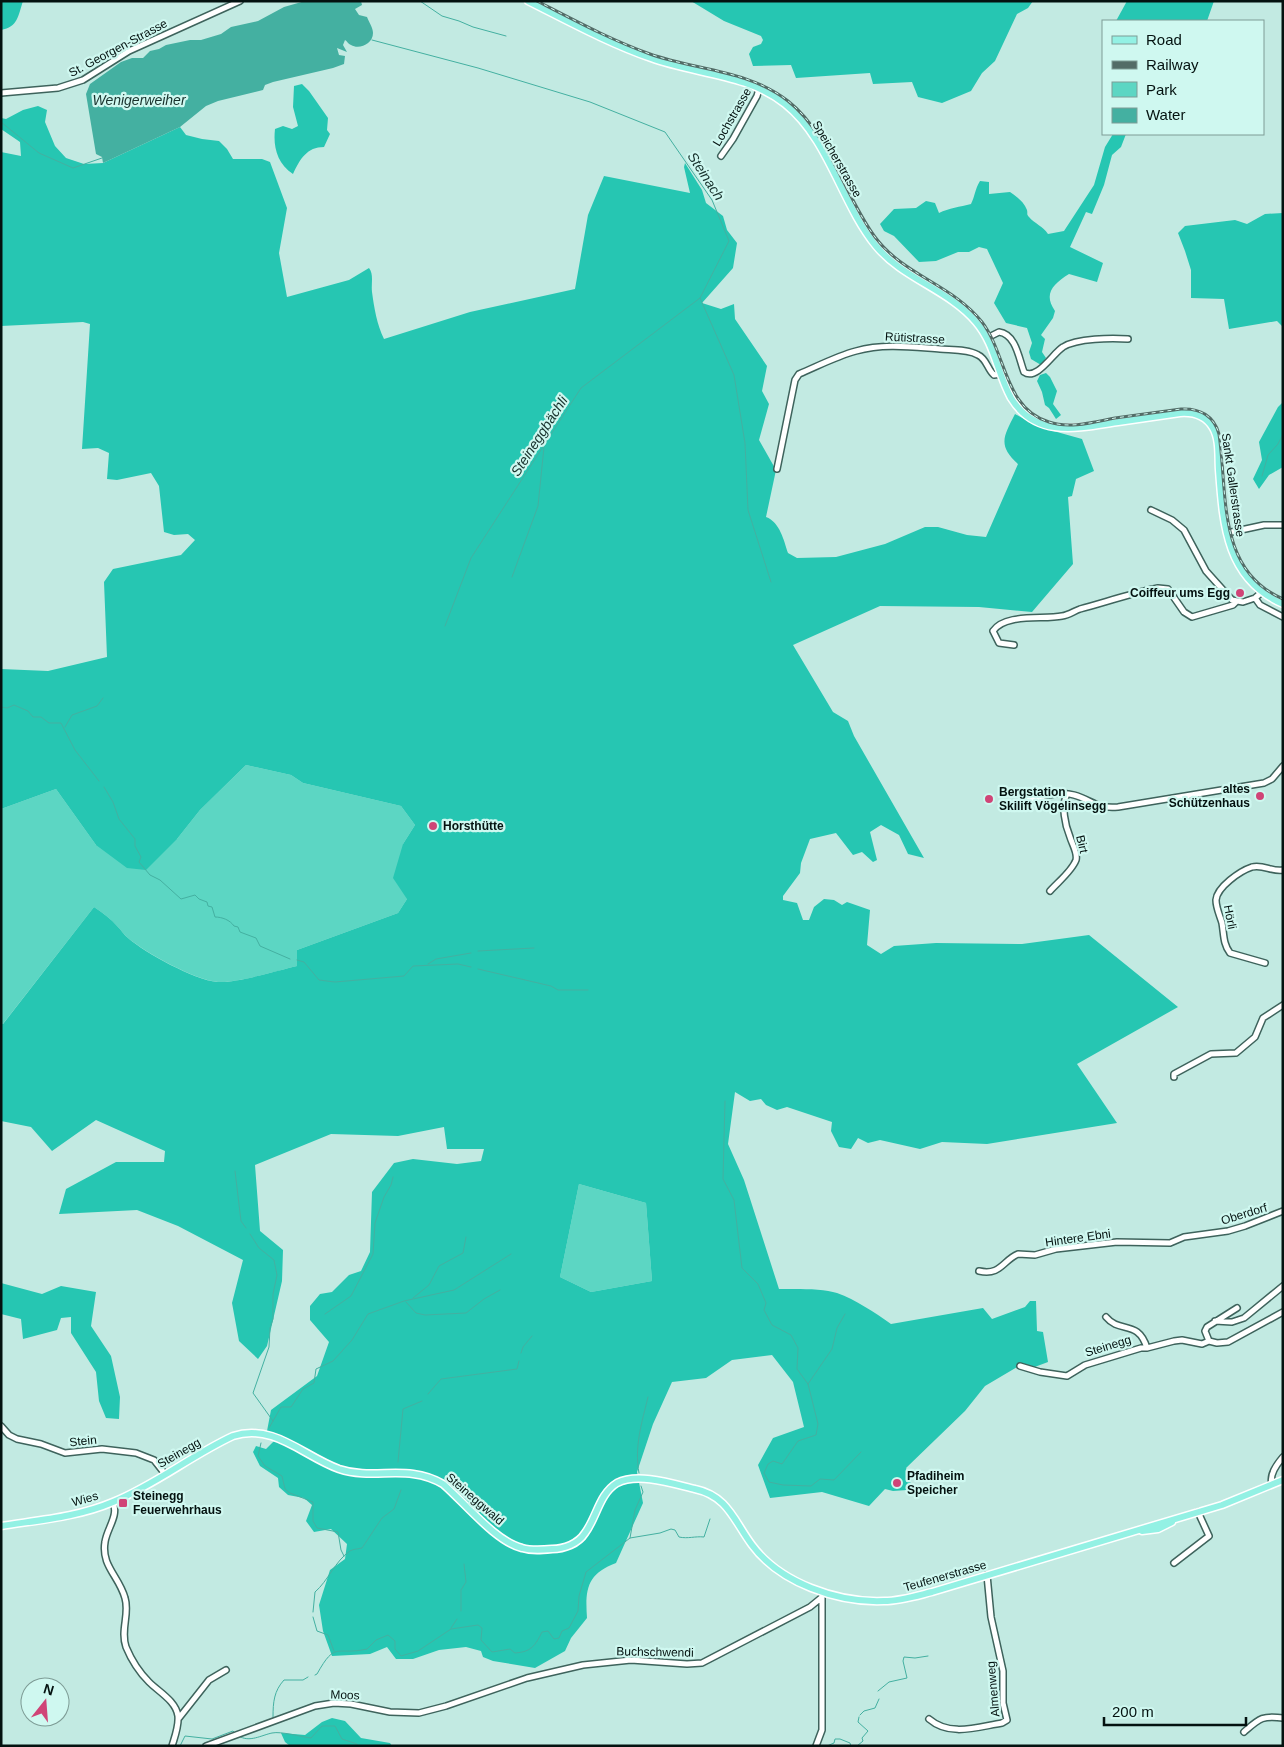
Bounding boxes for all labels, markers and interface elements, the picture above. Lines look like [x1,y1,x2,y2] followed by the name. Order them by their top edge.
[66,16,170,80] street label: St. Georgen-Strasse
[1102,20,1264,135] legend
[1146,31,1182,48] text: Road
[1146,56,1199,73] text: Railway
[1146,81,1177,98] text: Park
[710,85,754,149] street label: Lochstrasse
[92,92,187,108] water label: Wenigerweiher
[1146,106,1185,123] text: Water
[809,118,865,200] street label: Speicherstrasse
[684,149,728,203] water label: Steinach
[885,329,946,347] street label: Rütistrasse
[507,392,571,479] water label: Steineggbächli
[1219,432,1247,538] street label: Sankt Gallerstrasse
[1130,586,1230,600] place label: Coiffeur ums Egg
[1234,587,1246,599] marker: Coiffeur ums Egg
[1169,782,1250,810] place label: altes Schützenhaus
[999,785,1106,813] place label: Bergstation Skilift Vögelinsegg
[1254,790,1266,802] marker: altes Schützenhaus
[983,793,995,805] marker: Bergstation Skilift Vögelinsegg
[443,819,504,833] place label: Horsthütte
[427,820,439,832] marker: Horsthütte
[1073,834,1091,855] street label: Birt
[1221,904,1239,930] street label: Hörli
[1219,1200,1269,1228] street label: Oberdorf
[1044,1226,1112,1250] street label: Hintere Ebni
[1083,1332,1133,1360] street label: Steinegg
[69,1433,97,1449] street label: Stein
[155,1435,203,1471] street label: Steinegg
[907,1469,964,1497] place label: Pfadiheim Speicher
[443,1470,507,1528] street label: Steineggwald
[891,1477,903,1489] marker: Pfadiheim Speicher
[70,1489,100,1509] street label: Wies
[133,1489,222,1517] place label: Steinegg Feuerwehrhaus
[117,1497,129,1509] marker: Steinegg Feuerwehrhaus
[902,1557,988,1594] street label: Teufenerstrasse
[616,1644,694,1660] street label: Buchschwendi
[984,1660,1002,1718] street label: Almenweg
[20,1677,70,1727] north arrow
[42,1680,56,1699] text: N
[330,1687,360,1703] street label: Moos
[1104,1694,1246,1726] scale bar
[1112,1703,1154,1720] text: 200 m

